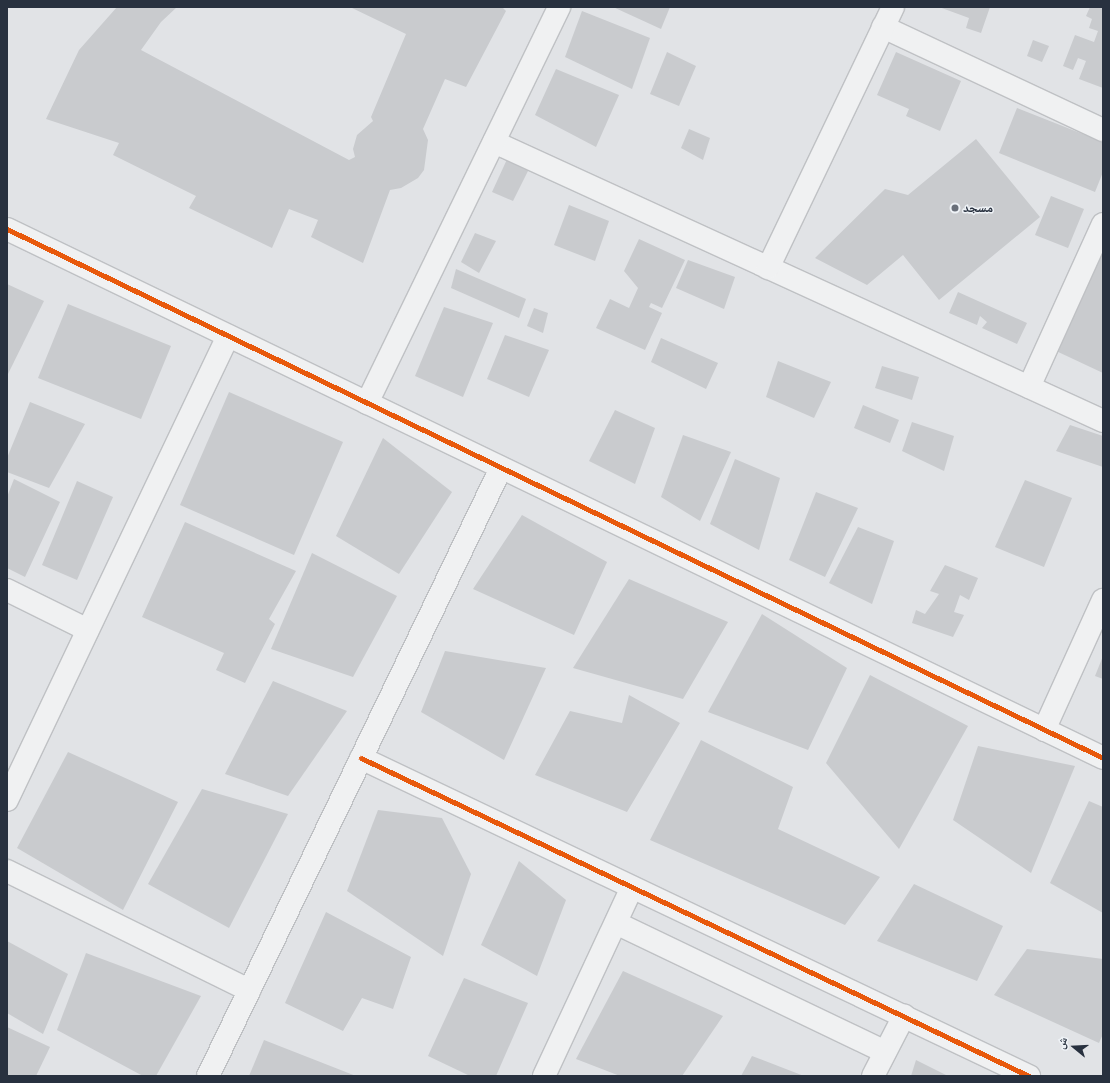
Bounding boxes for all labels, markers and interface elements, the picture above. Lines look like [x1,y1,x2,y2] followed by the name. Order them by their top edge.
[963,200,993,216] place label: مسجد
[950,203,960,213] marker: مسجد
[1054,1027,1094,1067] north arrow
[1054,1036,1070,1051] text: ش

